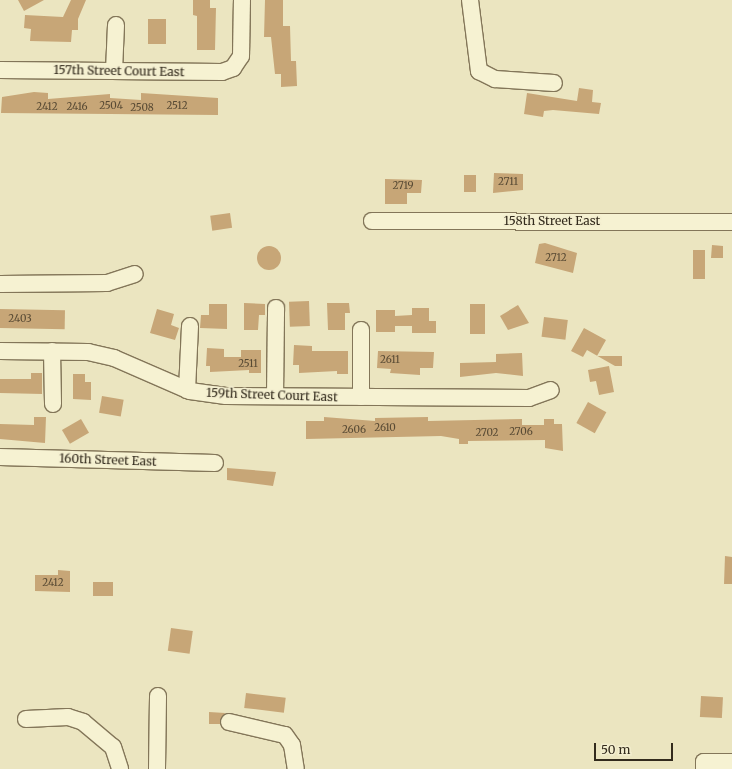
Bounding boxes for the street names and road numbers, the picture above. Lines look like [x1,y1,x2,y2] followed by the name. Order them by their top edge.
[53,63,185,79] street label: 157th Street Court East
[504,214,600,228] street label: 158th Street East
[206,386,338,404] street label: 159th Street Court East
[59,451,157,469] street label: 160th Street East

